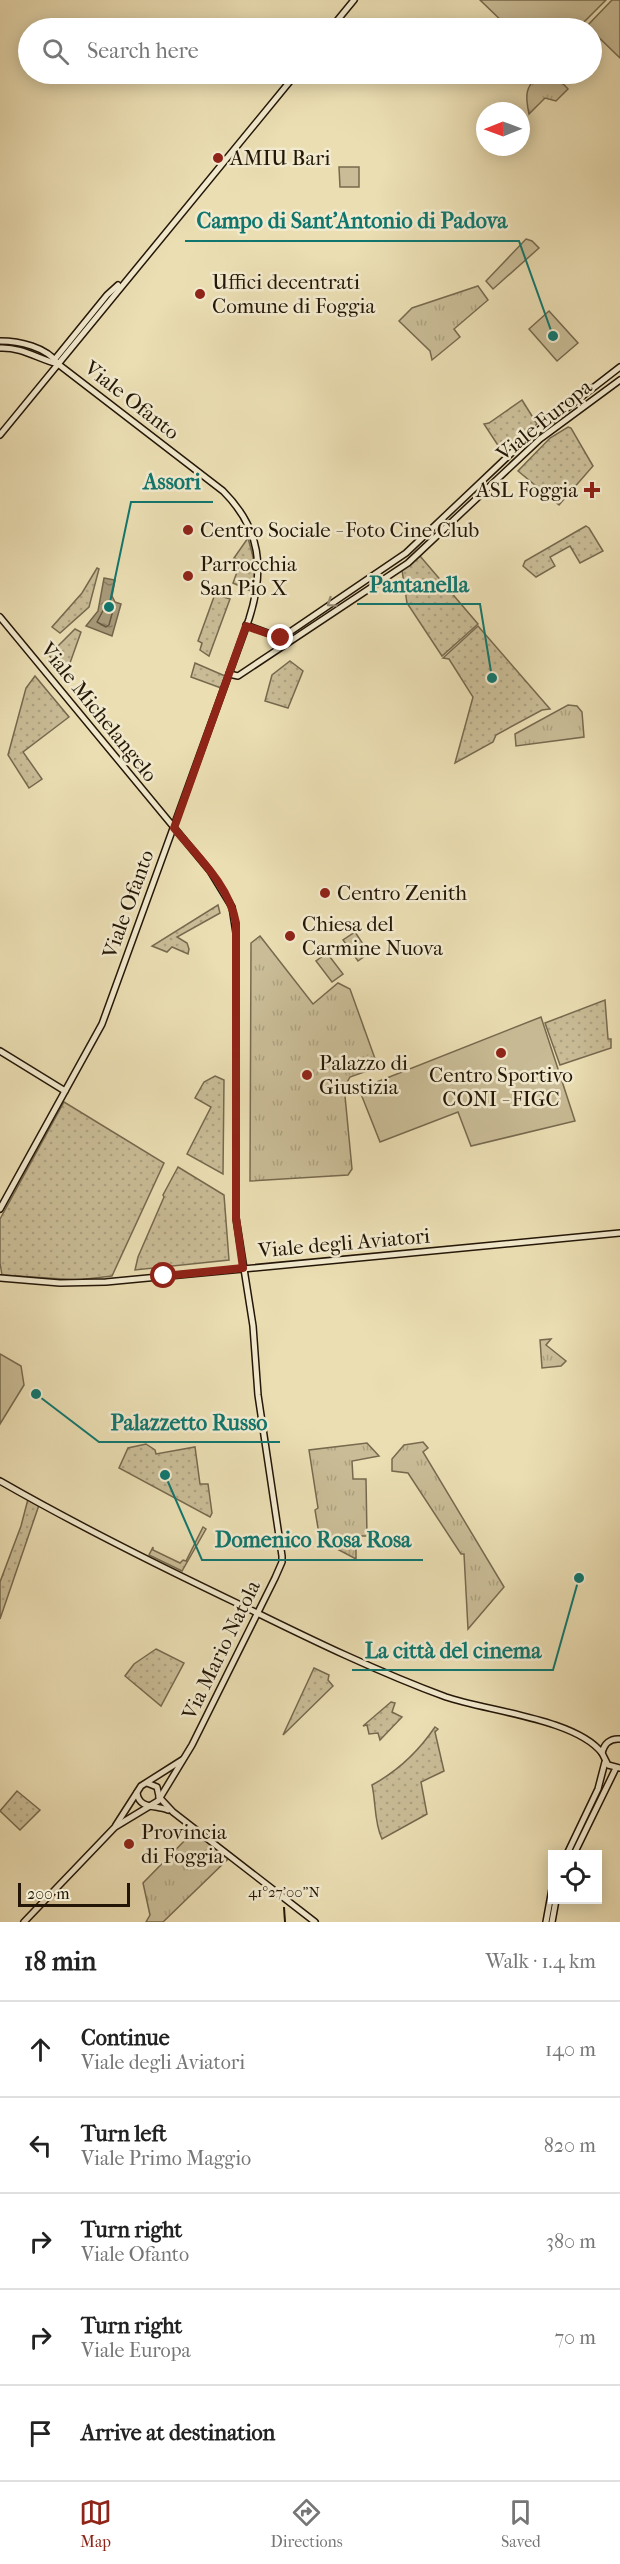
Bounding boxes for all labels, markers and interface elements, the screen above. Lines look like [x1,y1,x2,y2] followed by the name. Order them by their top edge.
[18,18,602,84] search box
[39,35,72,68] icon: search
[87,38,199,64] text: Search here
[476,102,530,156] north arrow
[229,146,330,170] place label: AMIU Bari
[211,151,225,165] marker: AMIU Bari
[185,201,519,241] callout: Campo di Sant'Antonio di Padova
[197,208,508,234] text: Campo di Sant'Antonio di Padova
[212,270,376,318] place label: Uffici decentrati Comune di Foggia
[193,287,207,301] marker: Uffici decentrati Comune di Foggia
[79,355,184,444] street label: Viale Ofanto
[491,374,597,466] street label: Viale Europa
[131,462,213,502] callout: Assori
[141,469,201,495] text: Assori
[475,478,578,502] place label: ASL Foggia
[583,481,601,499] marker: ASL Foggia
[200,518,479,542] place label: Centro Sociale - Foto Cine Club
[181,523,195,537] marker: Centro Sociale - Foto Cine Club
[200,552,297,600] place label: Parrocchia San Pio X
[357,564,480,604] callout: Pantanella
[181,569,195,583] marker: Parrocchia San Pio X
[369,572,470,598] text: Pantanella
[327,596,338,607] one-way arrow
[267,624,293,650] route end
[35,637,162,786] street label: Viale Michelangelo
[97,847,159,962] street label: Viale Ofanto
[337,881,467,905] place label: Centro Zenith
[318,886,332,900] marker: Centro Zenith
[302,912,443,960] place label: Chiesa del Carmine Nuova
[283,929,297,943] marker: Chiesa del Carmine Nuova
[494,1046,508,1060] marker: Centro Sportivo CONI - FIGC
[319,1051,408,1099] place label: Palazzo di Giustizia
[429,1063,573,1111] place label: Centro Sportivo CONI - FIGC
[300,1068,314,1082] marker: Palazzo di Giustizia
[256,1224,431,1263] street label: Viale degli Aviatori
[150,1262,176,1288] route start
[99,1402,280,1442] callout: Palazzetto Russo
[111,1410,267,1436] text: Palazzetto Russo
[202,1520,423,1560] callout: Domenico Rosa Rosa
[215,1527,412,1553] text: Domenico Rosa Rosa
[177,1576,265,1724] street label: Via Mario Natola
[352,1630,553,1670] callout: La città del cinema
[365,1638,542,1664] text: La città del cinema
[141,1820,227,1868] place label: Provincia di Foggia
[122,1837,136,1851] marker: Provincia di Foggia
[548,1850,602,1904] map controls
[548,1850,602,1904] button: locate
[18,1880,130,1908] scale bar
[248,1883,320,1901] text: 41°27'00"N
[27,1884,70,1903] text: 200 m
[24,1946,96,1977] text: 18 min
[486,1950,596,1973] text: Walk · 1.4 km
[81,2025,170,2051] text: Continue
[24,2033,57,2066] icon: ahead
[545,2038,596,2061] text: 140 m
[81,2051,245,2074] text: Viale degli Aviatori
[81,2121,167,2147] text: Turn left
[24,2129,57,2162] icon: left
[544,2134,596,2157] text: 820 m
[81,2147,251,2170] text: Viale Primo Maggio
[81,2217,182,2243] text: Turn right
[24,2225,57,2258] icon: right
[546,2230,596,2253] text: 380 m
[81,2243,189,2266] text: Viale Ofanto
[81,2313,182,2339] text: Turn right
[24,2321,57,2354] icon: right
[554,2326,596,2349] text: 70 m
[81,2339,191,2362] text: Viale Europa
[24,2417,57,2450] icon: arrive
[81,2420,275,2446] text: Arrive at destination
[79,2496,112,2551] tab: Map
[271,2496,343,2551] tab: Directions
[501,2496,541,2551] tab: Saved

